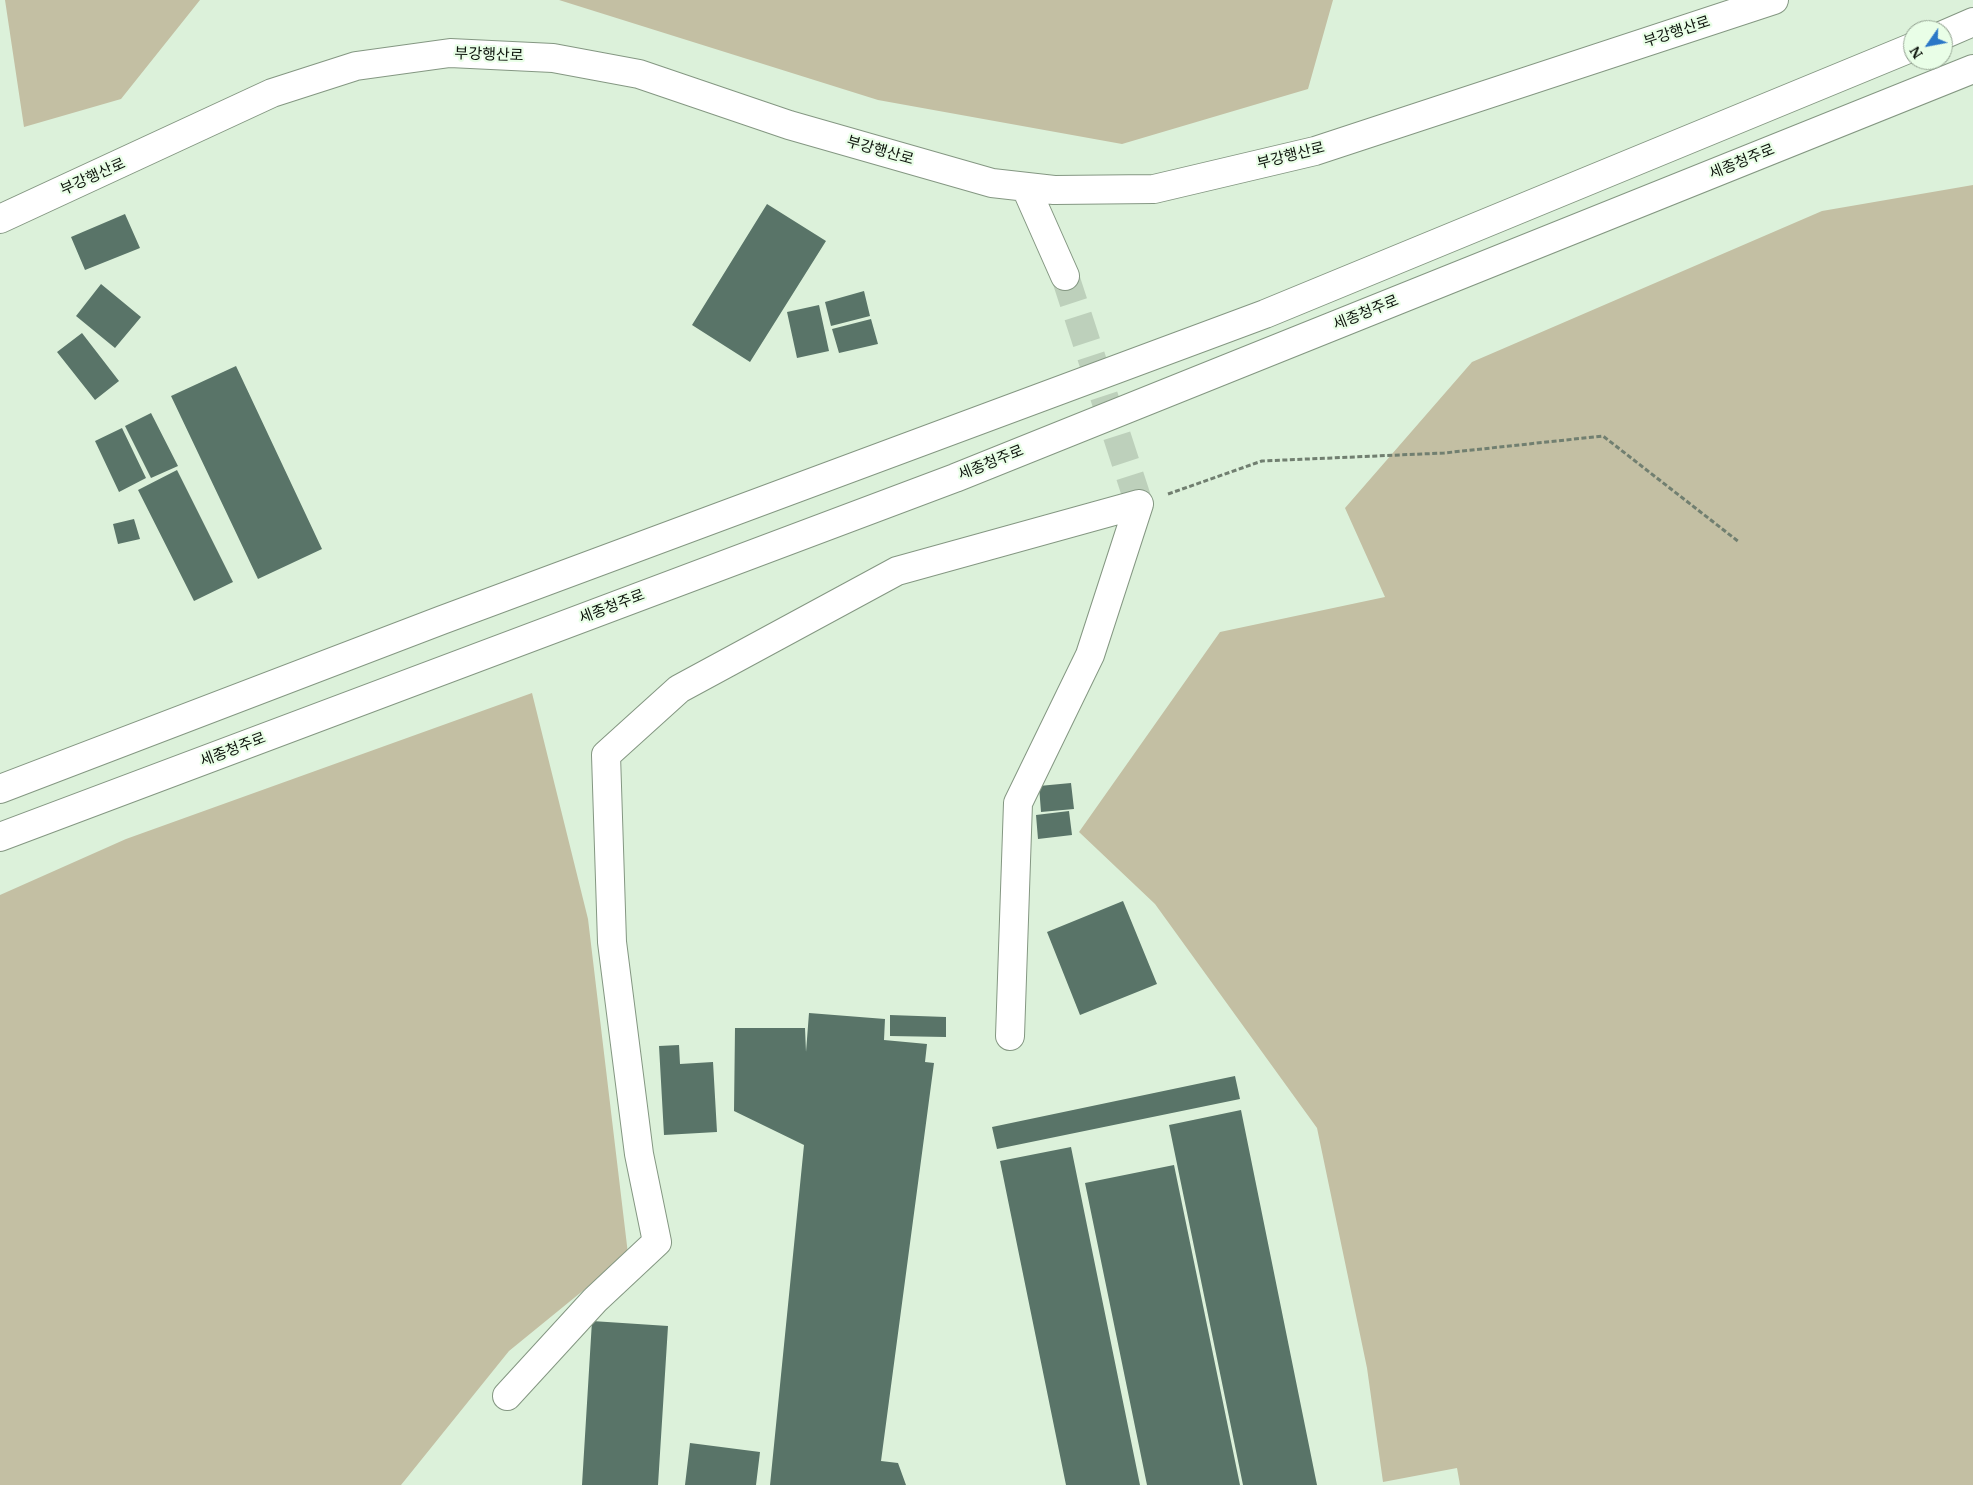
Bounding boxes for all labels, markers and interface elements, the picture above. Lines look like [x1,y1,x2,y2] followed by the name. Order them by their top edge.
[1641,13,1713,51] street label: 부강행산로
[1903,20,1953,70] north arrow
[1906,43,1927,62] text: N
[454,45,524,65] street label: 부강행산로
[844,133,916,169] street label: 부강행산로
[1255,139,1327,173] street label: 부강행산로
[1707,141,1777,183] street label: 세종청주로
[58,155,128,199] street label: 부강행산로
[1331,292,1401,334] street label: 세종청주로
[956,442,1026,484] street label: 세종청주로
[577,586,647,628] street label: 세종청주로
[198,729,268,771] street label: 세종청주로

